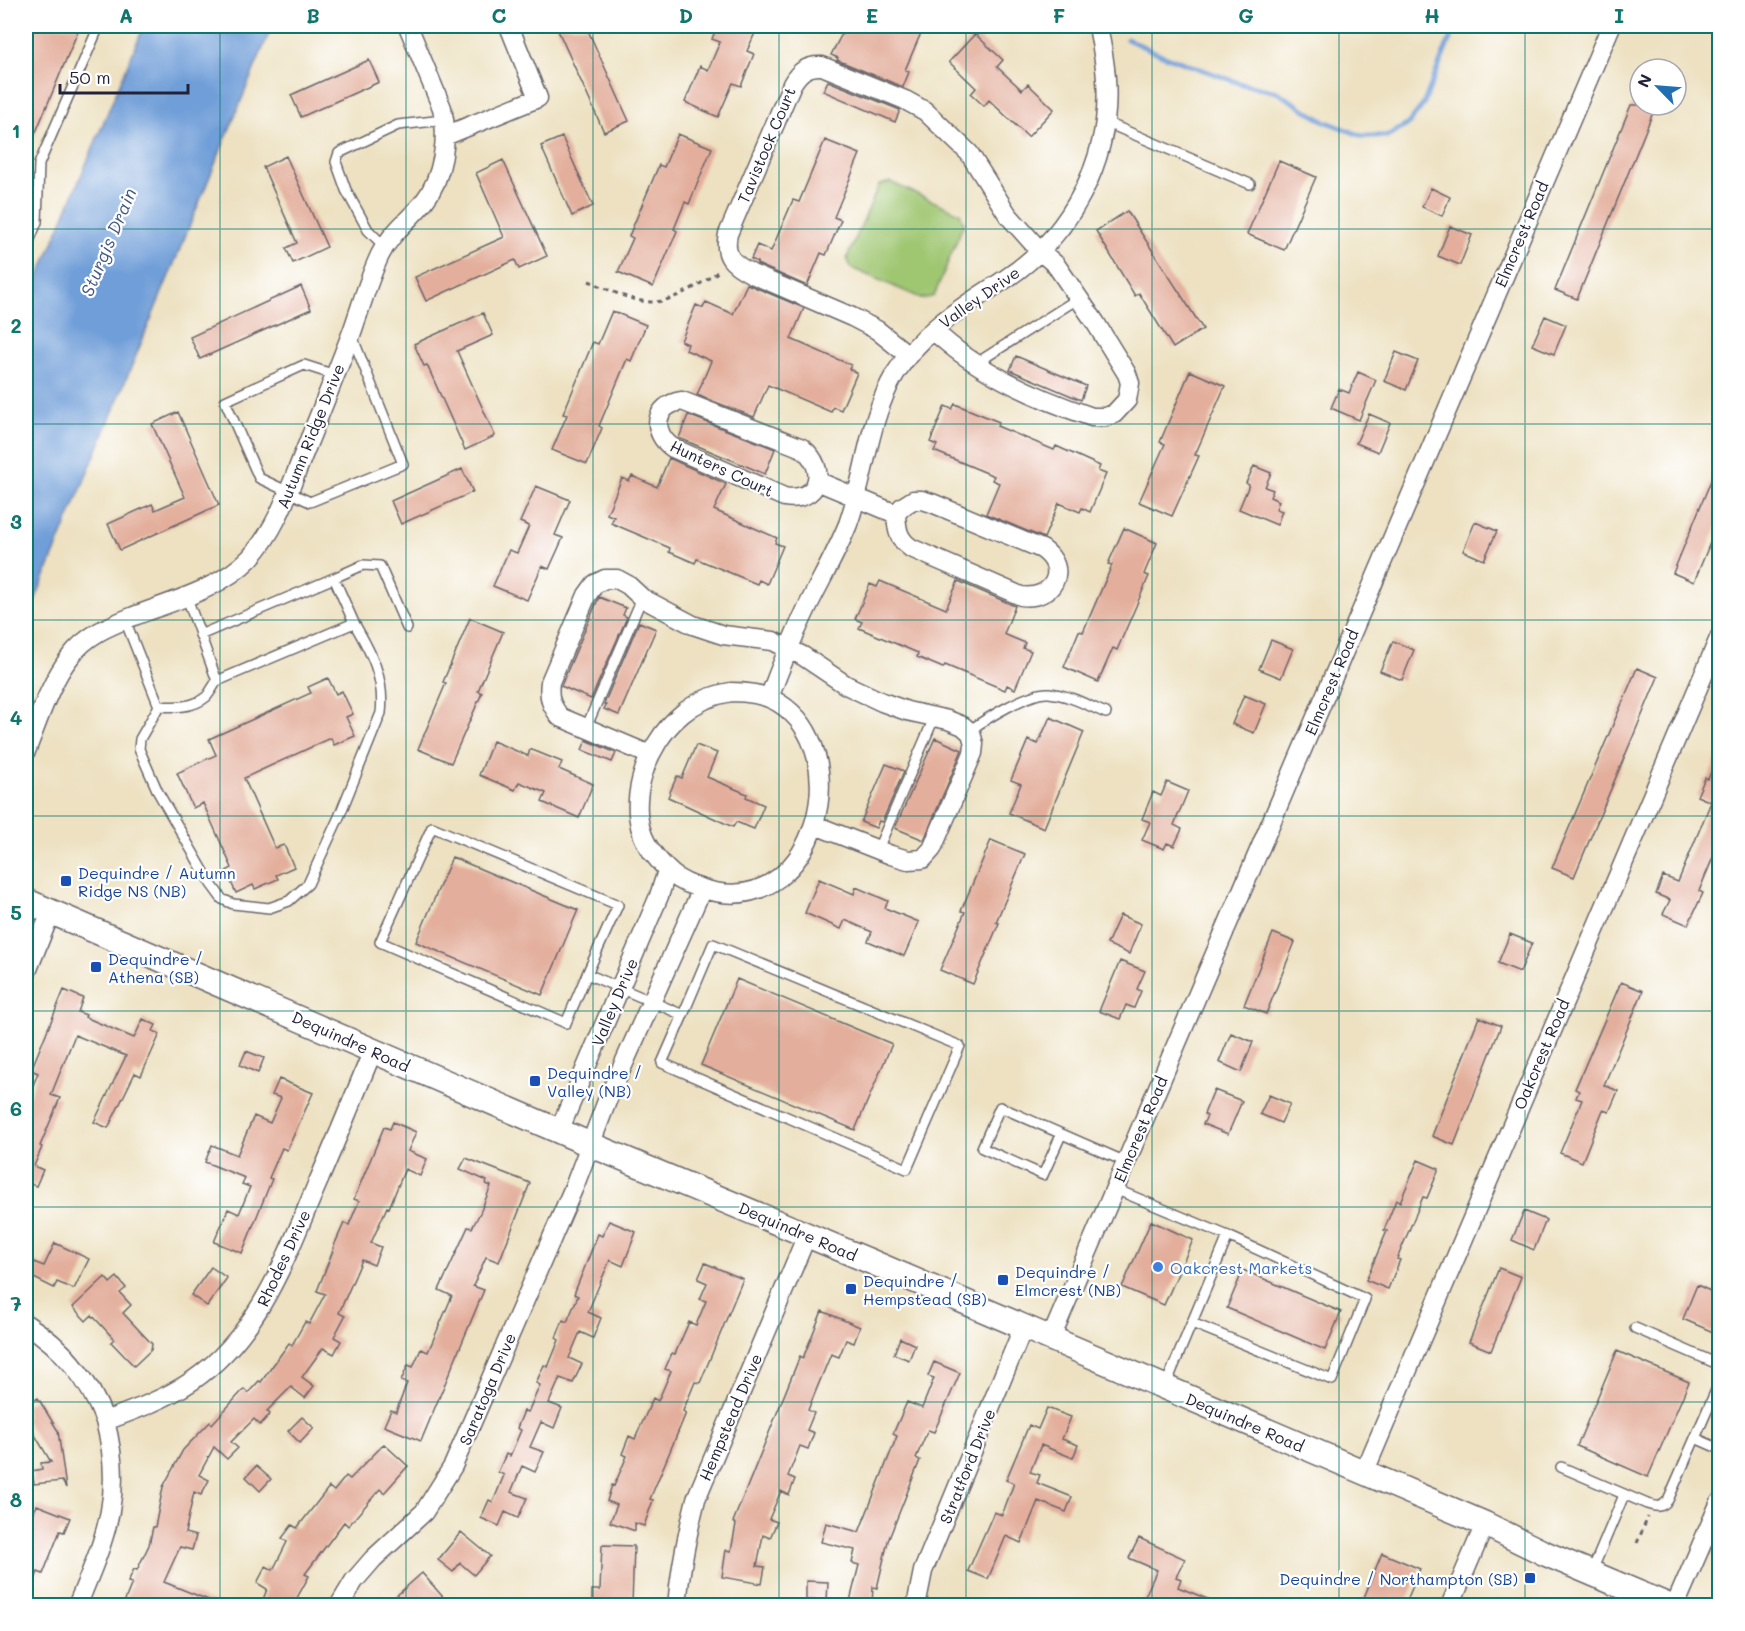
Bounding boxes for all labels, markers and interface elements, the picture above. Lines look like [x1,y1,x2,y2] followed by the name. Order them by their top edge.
[119,2,133,28] text: A
[306,2,320,28] text: B
[492,2,507,28] text: C
[679,2,693,28] text: D
[866,2,878,28] text: E
[1053,2,1066,28] text: F
[1238,2,1254,28] text: G
[1424,2,1440,28] text: H
[1614,2,1624,28] text: I
[60,57,188,95] scale bar
[1628,57,1688,117] north arrow
[69,65,111,89] text: 50 m
[1632,71,1656,90] text: N
[732,84,800,206] street label: Tavistock Court
[12,117,20,143] text: 1
[1489,178,1553,290] street label: Elmcrest Road
[74,184,142,300] water label: Sturgis Drain
[934,261,1024,333] street label: Valley Drive
[10,312,22,338] text: 2
[271,361,349,511] street label: Autumn Ridge Drive
[667,435,777,501] street label: Hunters Court
[10,508,22,534] text: 3
[1299,626,1363,738] street label: Elmcrest Road
[10,704,23,730] text: 4
[78,862,236,901] place label: Dequindre / Autumn Ridge NS (NB)
[59,874,73,888] marker: Dequindre / Autumn Ridge NS (NB)
[10,899,22,925] text: 5
[108,948,203,987] place label: Dequindre / Athena (SB)
[586,955,642,1049] street label: Valley Drive
[89,960,103,974] marker: Dequindre / Athena (SB)
[1508,995,1574,1113] street label: Oakcrest Road
[289,1006,413,1076] street label: Dequindre Road
[547,1062,642,1101] place label: Dequindre / Valley (NB)
[1108,1073,1172,1185] street label: Elmcrest Road
[528,1074,542,1088] marker: Dequindre / Valley (NB)
[10,1095,22,1121] text: 6
[736,1197,860,1265] street label: Dequindre Road
[252,1206,314,1310] street label: Rhodes Drive
[1170,1257,1312,1278] place label: Oakcrest Markets
[1151,1260,1165,1274] marker: Oakcrest Markets
[1015,1261,1121,1300] place label: Dequindre / Elmcrest (NB)
[863,1270,987,1309] place label: Dequindre / Hempstead (SB)
[996,1273,1010,1287] marker: Dequindre / Elmcrest (NB)
[844,1282,858,1296] marker: Dequindre / Hempstead (SB)
[10,1290,22,1316] text: 7
[454,1330,520,1448] street label: Saratoga Drive
[694,1350,766,1484] street label: Hempstead Drive
[1183,1388,1307,1456] street label: Dequindre Road
[934,1405,1000,1527] street label: Stratford Drive
[10,1486,22,1512] text: 8
[1279,1568,1518,1589] place label: Dequindre / Northampton (SB)
[1523,1571,1537,1585] marker: Dequindre / Northampton (SB)

